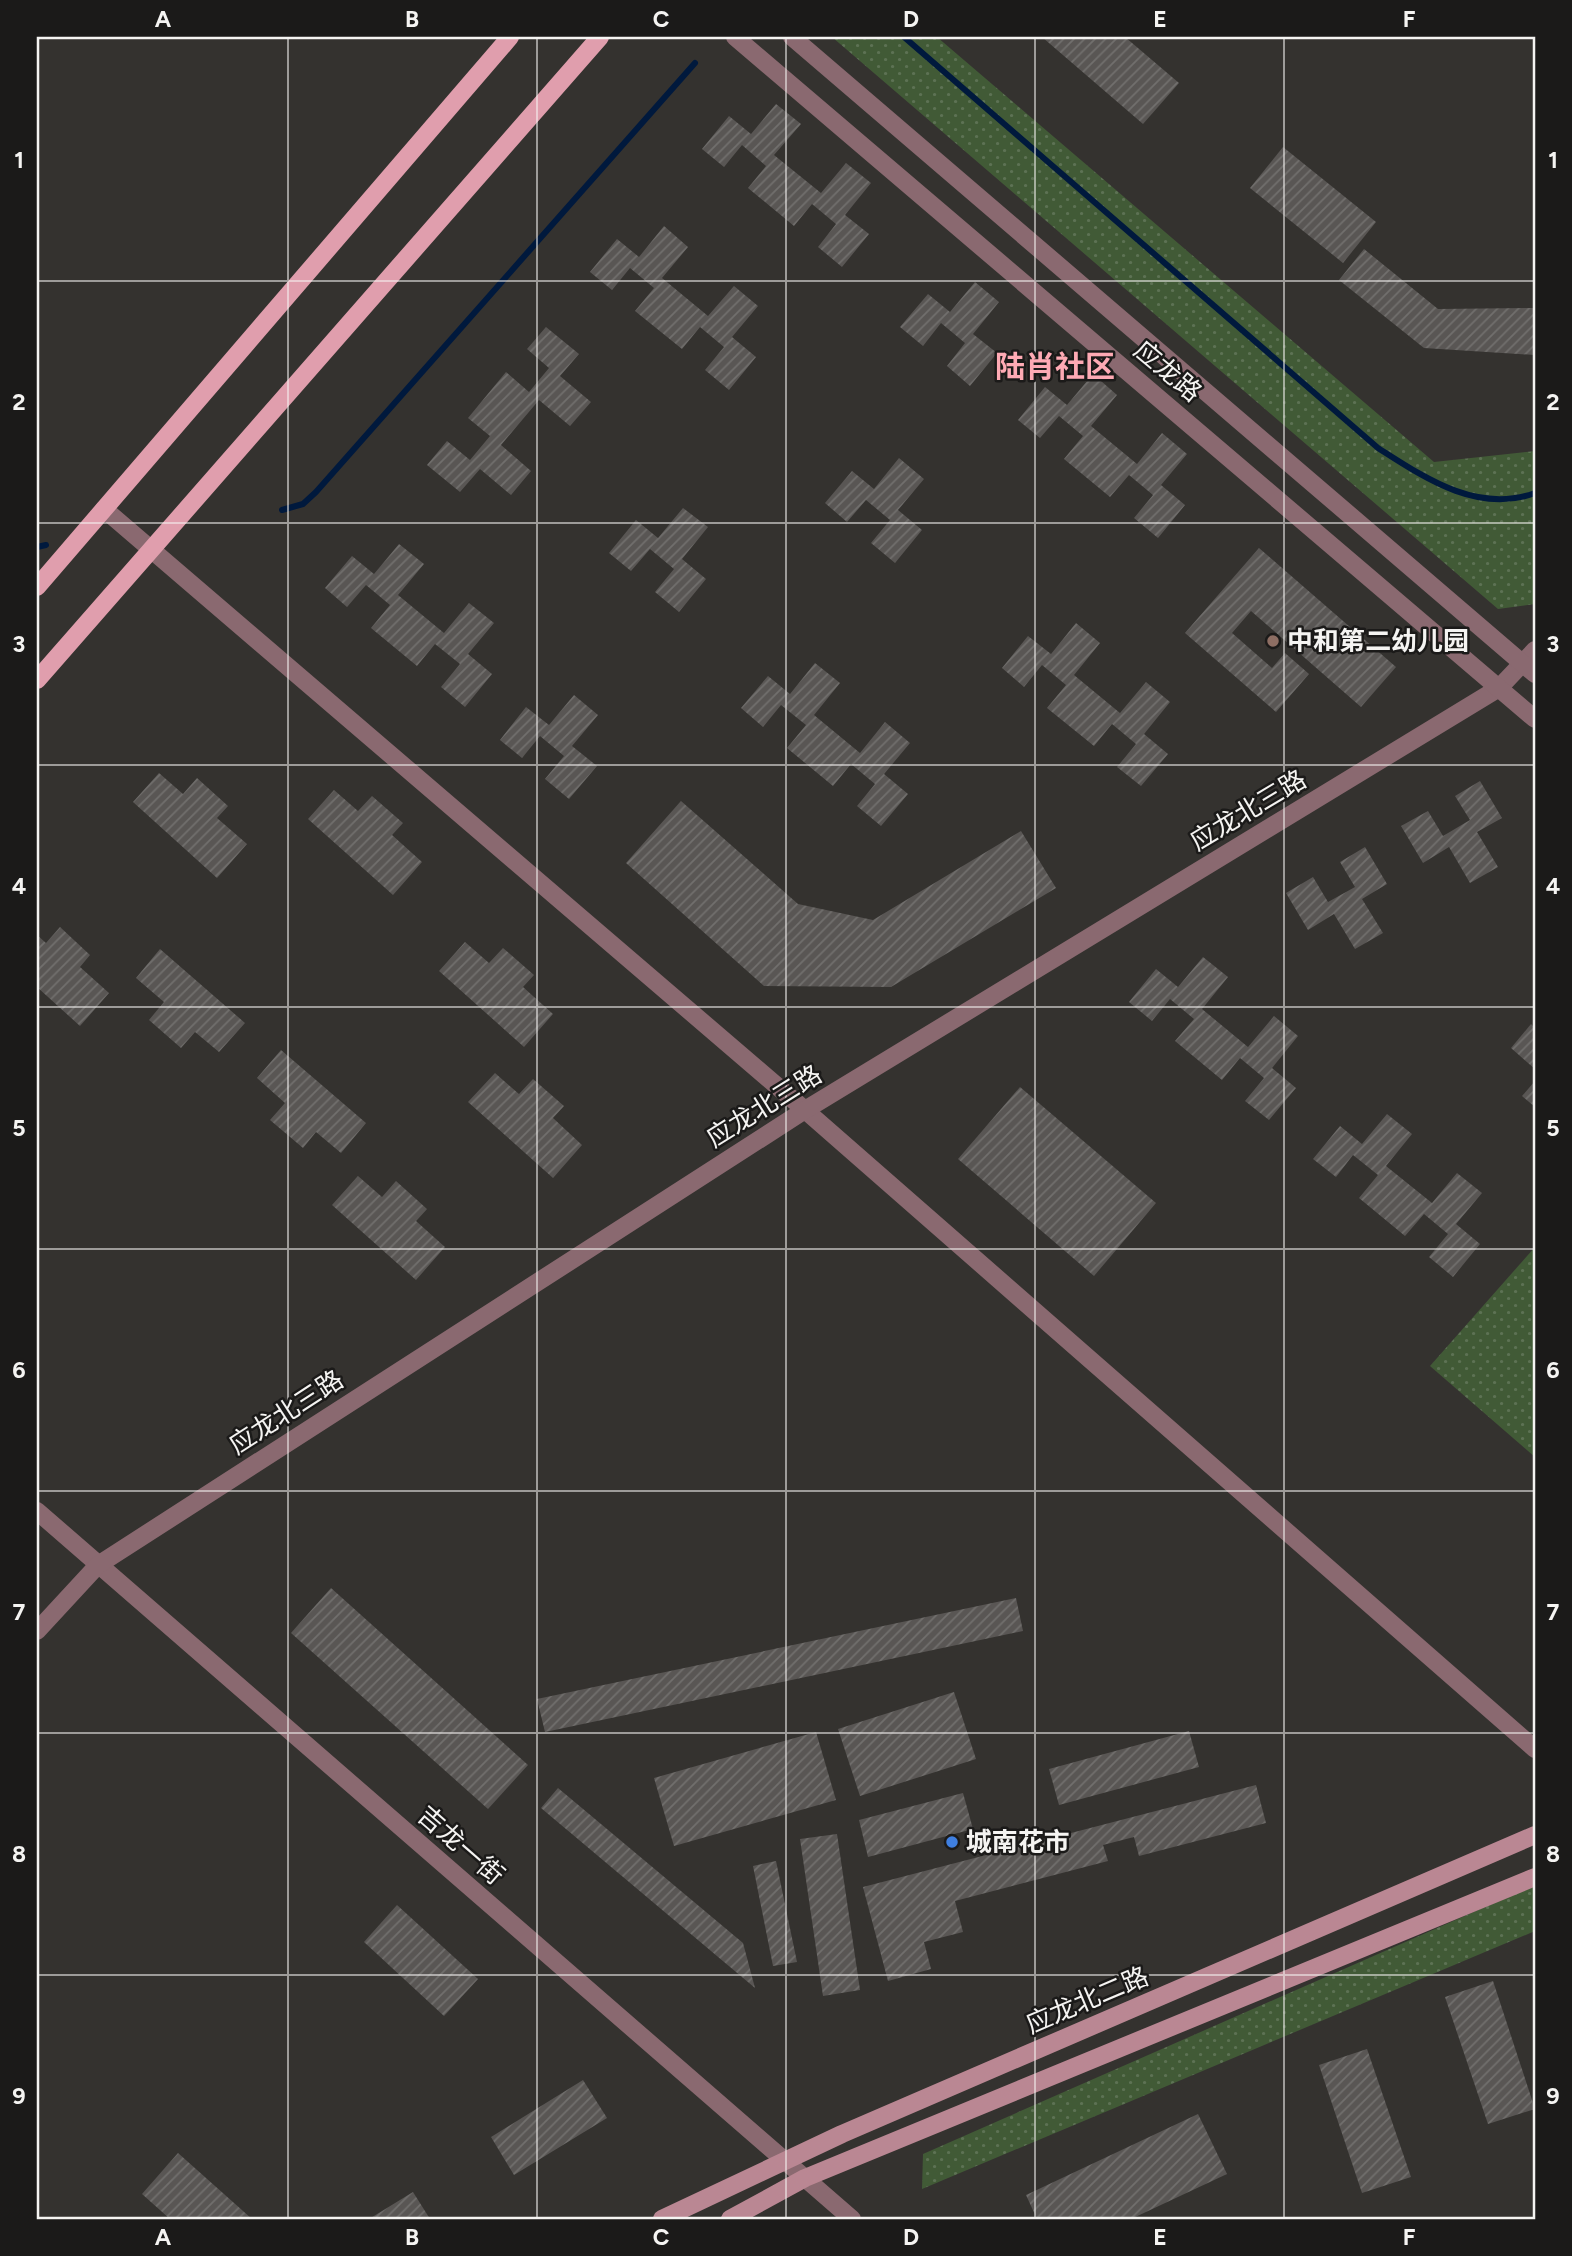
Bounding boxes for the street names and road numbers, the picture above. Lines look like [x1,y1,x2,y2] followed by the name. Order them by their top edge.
[1128,334,1208,408] street label: 应龙路
[1184,763,1312,857] street label: 应龙北三路
[700,1058,828,1154] street label: 应龙北三路
[223,1363,349,1461] street label: 应龙北三路
[411,1799,511,1891] street label: 吉龙一街
[1021,1960,1153,2040] street label: 应龙北二路

